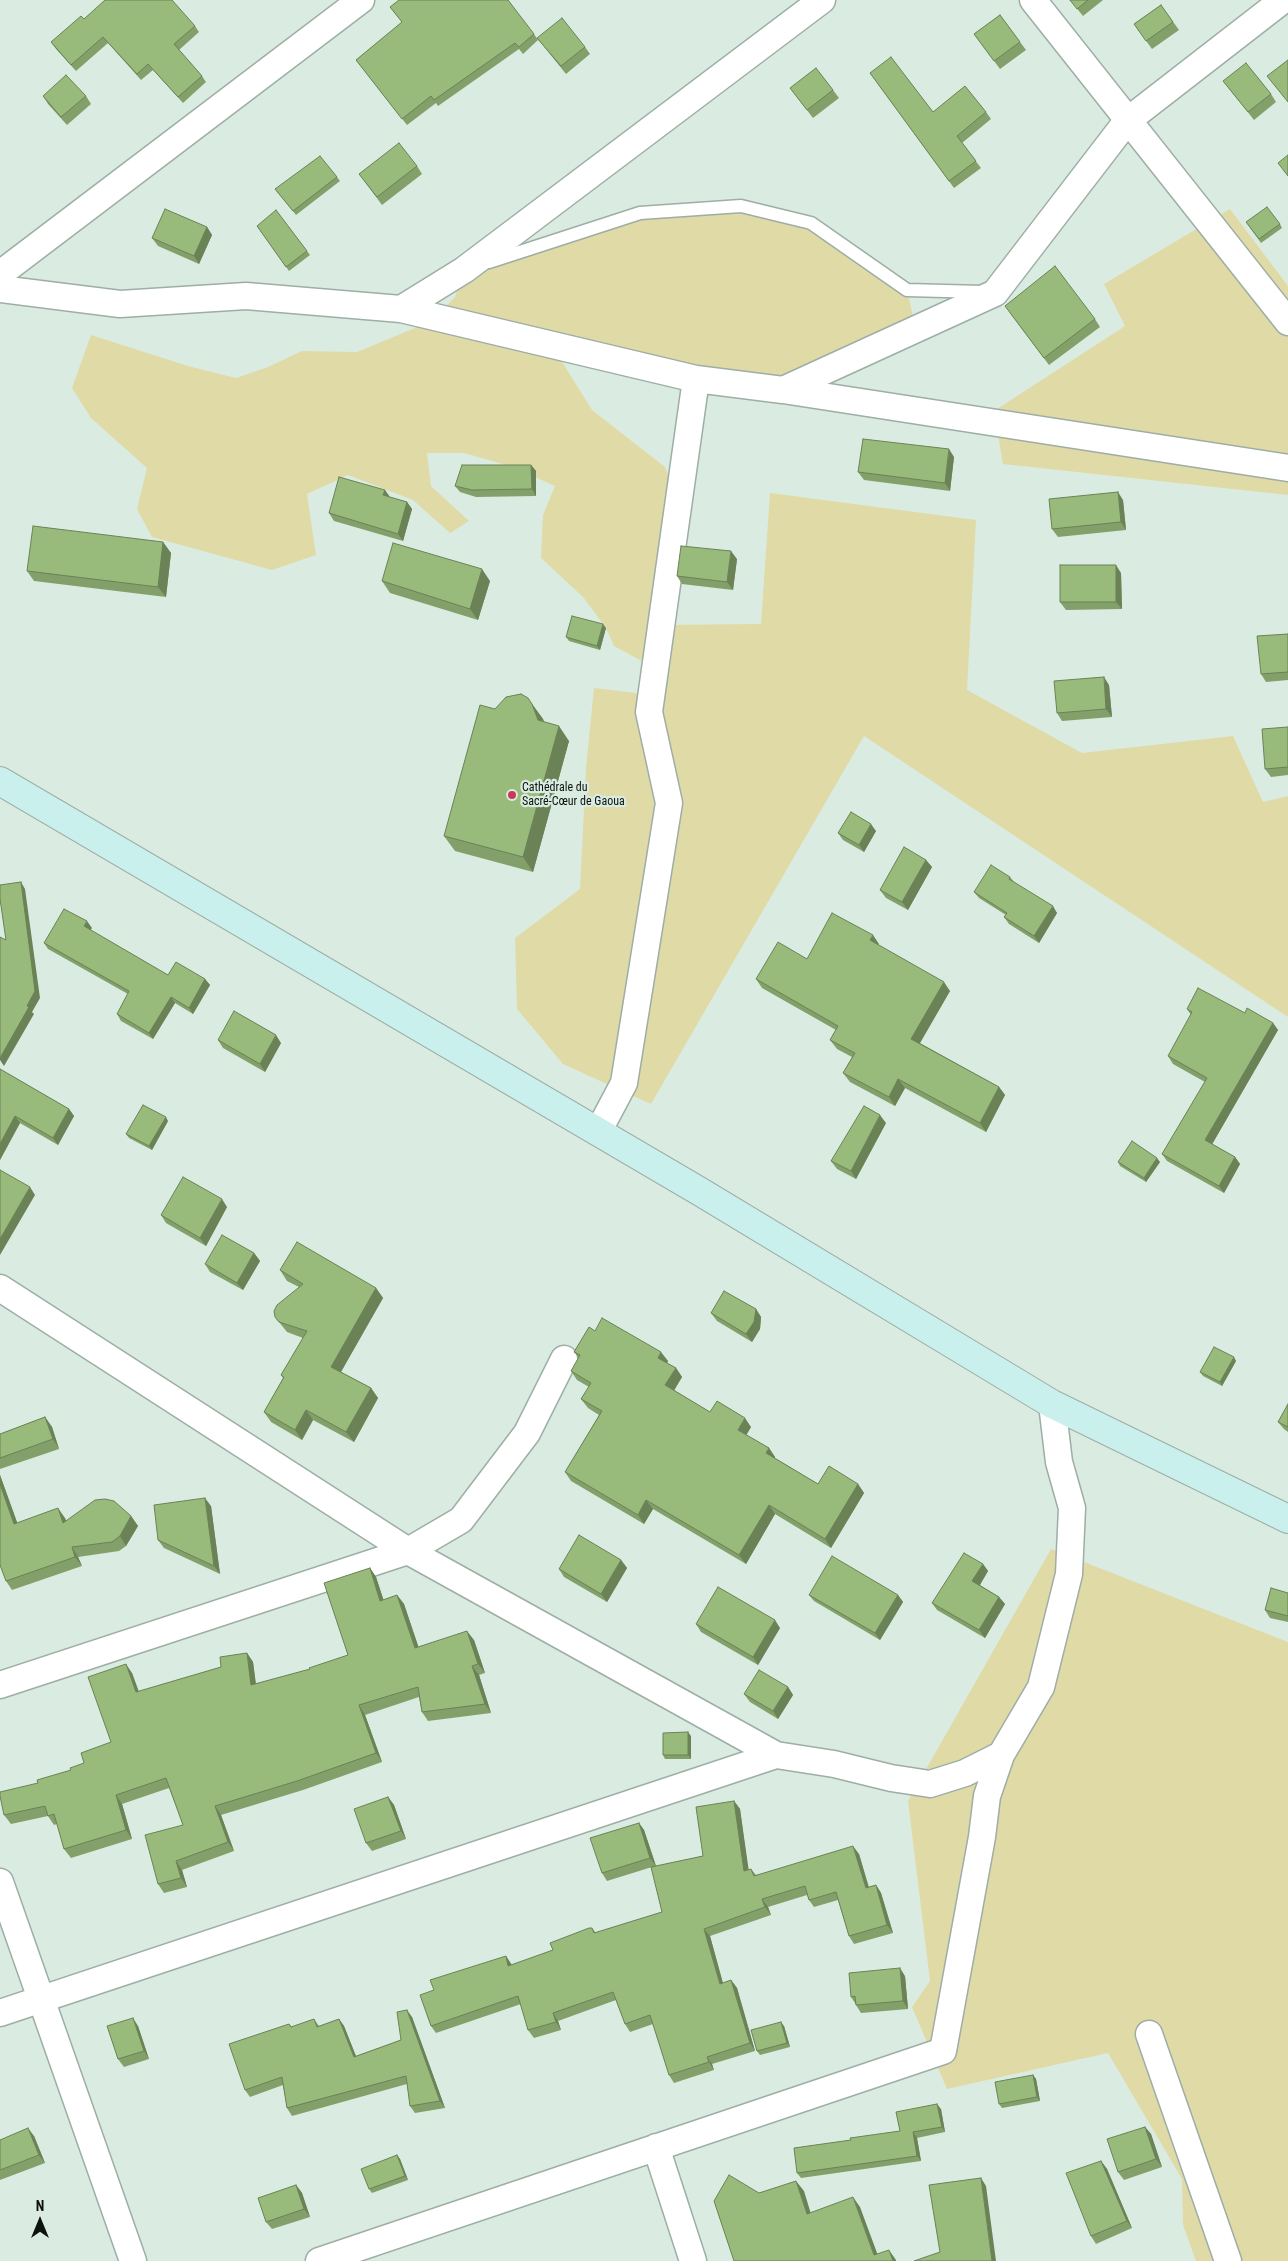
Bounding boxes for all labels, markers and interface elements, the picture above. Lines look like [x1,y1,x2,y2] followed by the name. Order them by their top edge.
[522,781,625,809] place label: Cathédrale du Sacré-Cœur de Gaoua
[506,789,518,801] marker: Cathédrale du Sacré-Cœur de Gaoua
[15,2196,65,2246] north arrow
[36,2198,44,2214] text: N

